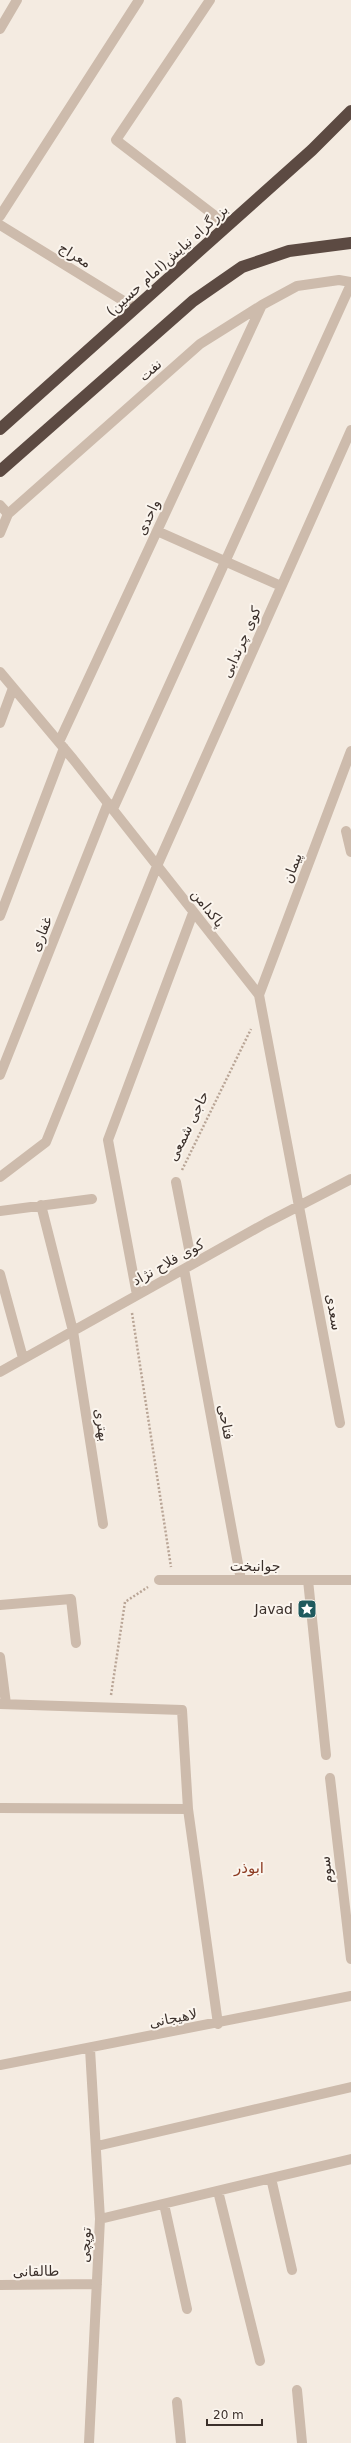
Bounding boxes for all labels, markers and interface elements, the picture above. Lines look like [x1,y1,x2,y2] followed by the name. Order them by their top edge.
[103,201,232,320] street label: بزرگراه نیایش(امام حسین)
[55,239,94,272] street label: معراج
[135,356,165,384] street label: نفت
[133,497,164,538] street label: واحدی
[218,604,265,681] street label: کوی چرندابی
[279,851,306,886] street label: پیمان
[187,886,228,931] street label: پاکدامن
[27,914,56,954] street label: غفاری
[164,1088,212,1164] street label: حاجی شمعی
[129,1236,207,1289] street label: کوی فلاح نژاد
[323,1292,345,1332] street label: سعدی
[215,1403,237,1441] street label: فتاحی
[91,1407,113,1443] street label: بهتری
[230,1558,280,1575] street label: جوانبخت
[296,1598,318,1620] place icon: Javad
[254,1601,293,1617] place label: Javad
[316,1855,337,1885] street label: سوم
[233,1859,264,1877] district label: ابوذر
[148,2006,198,2030] street label: لاهیجانی
[76,2227,95,2263] street label: توپچی
[13,2263,59,2279] street label: طالقانی
[207,2401,262,2427] scale bar
[213,2408,244,2422] text: 20 m

